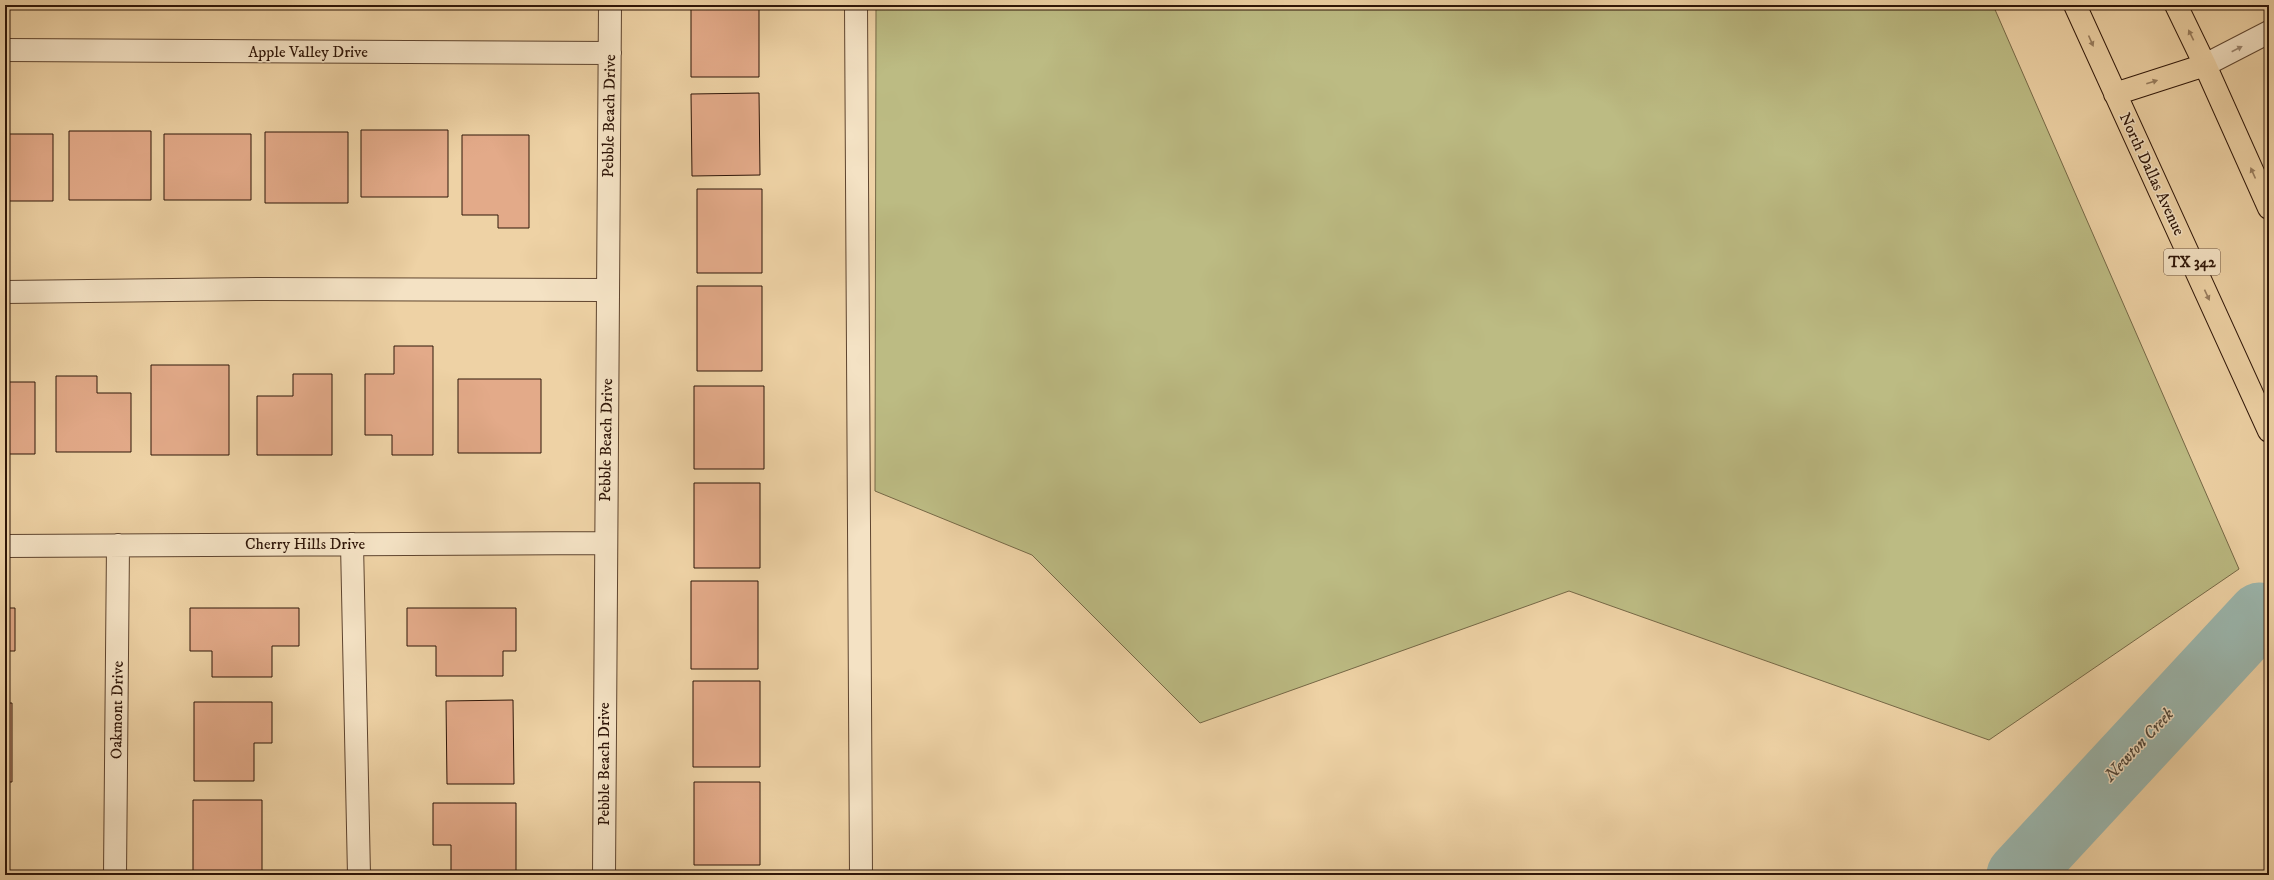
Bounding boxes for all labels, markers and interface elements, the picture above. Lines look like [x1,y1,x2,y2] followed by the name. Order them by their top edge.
[2188,29,2194,41] one-way arrow
[2089,35,2095,47] one-way arrow
[248,42,368,62] street label: Apple Valley Drive
[2231,45,2243,52] one-way arrow
[598,54,620,178] street label: Pebble Beach Drive
[2147,79,2159,85] one-way arrow
[2115,109,2189,239] street label: North Dallas Avenue
[2250,167,2256,178] one-way arrow
[2164,249,2220,275] road number: TX 342
[2204,289,2210,300] one-way arrow
[595,378,617,502] street label: Pebble Beach Drive
[245,534,365,554] street label: Cherry Hills Drive
[106,660,128,759] street label: Oakmont Drive
[594,702,614,826] street label: Pebble Beach Drive
[2099,703,2179,787] water label: Newton Creek

